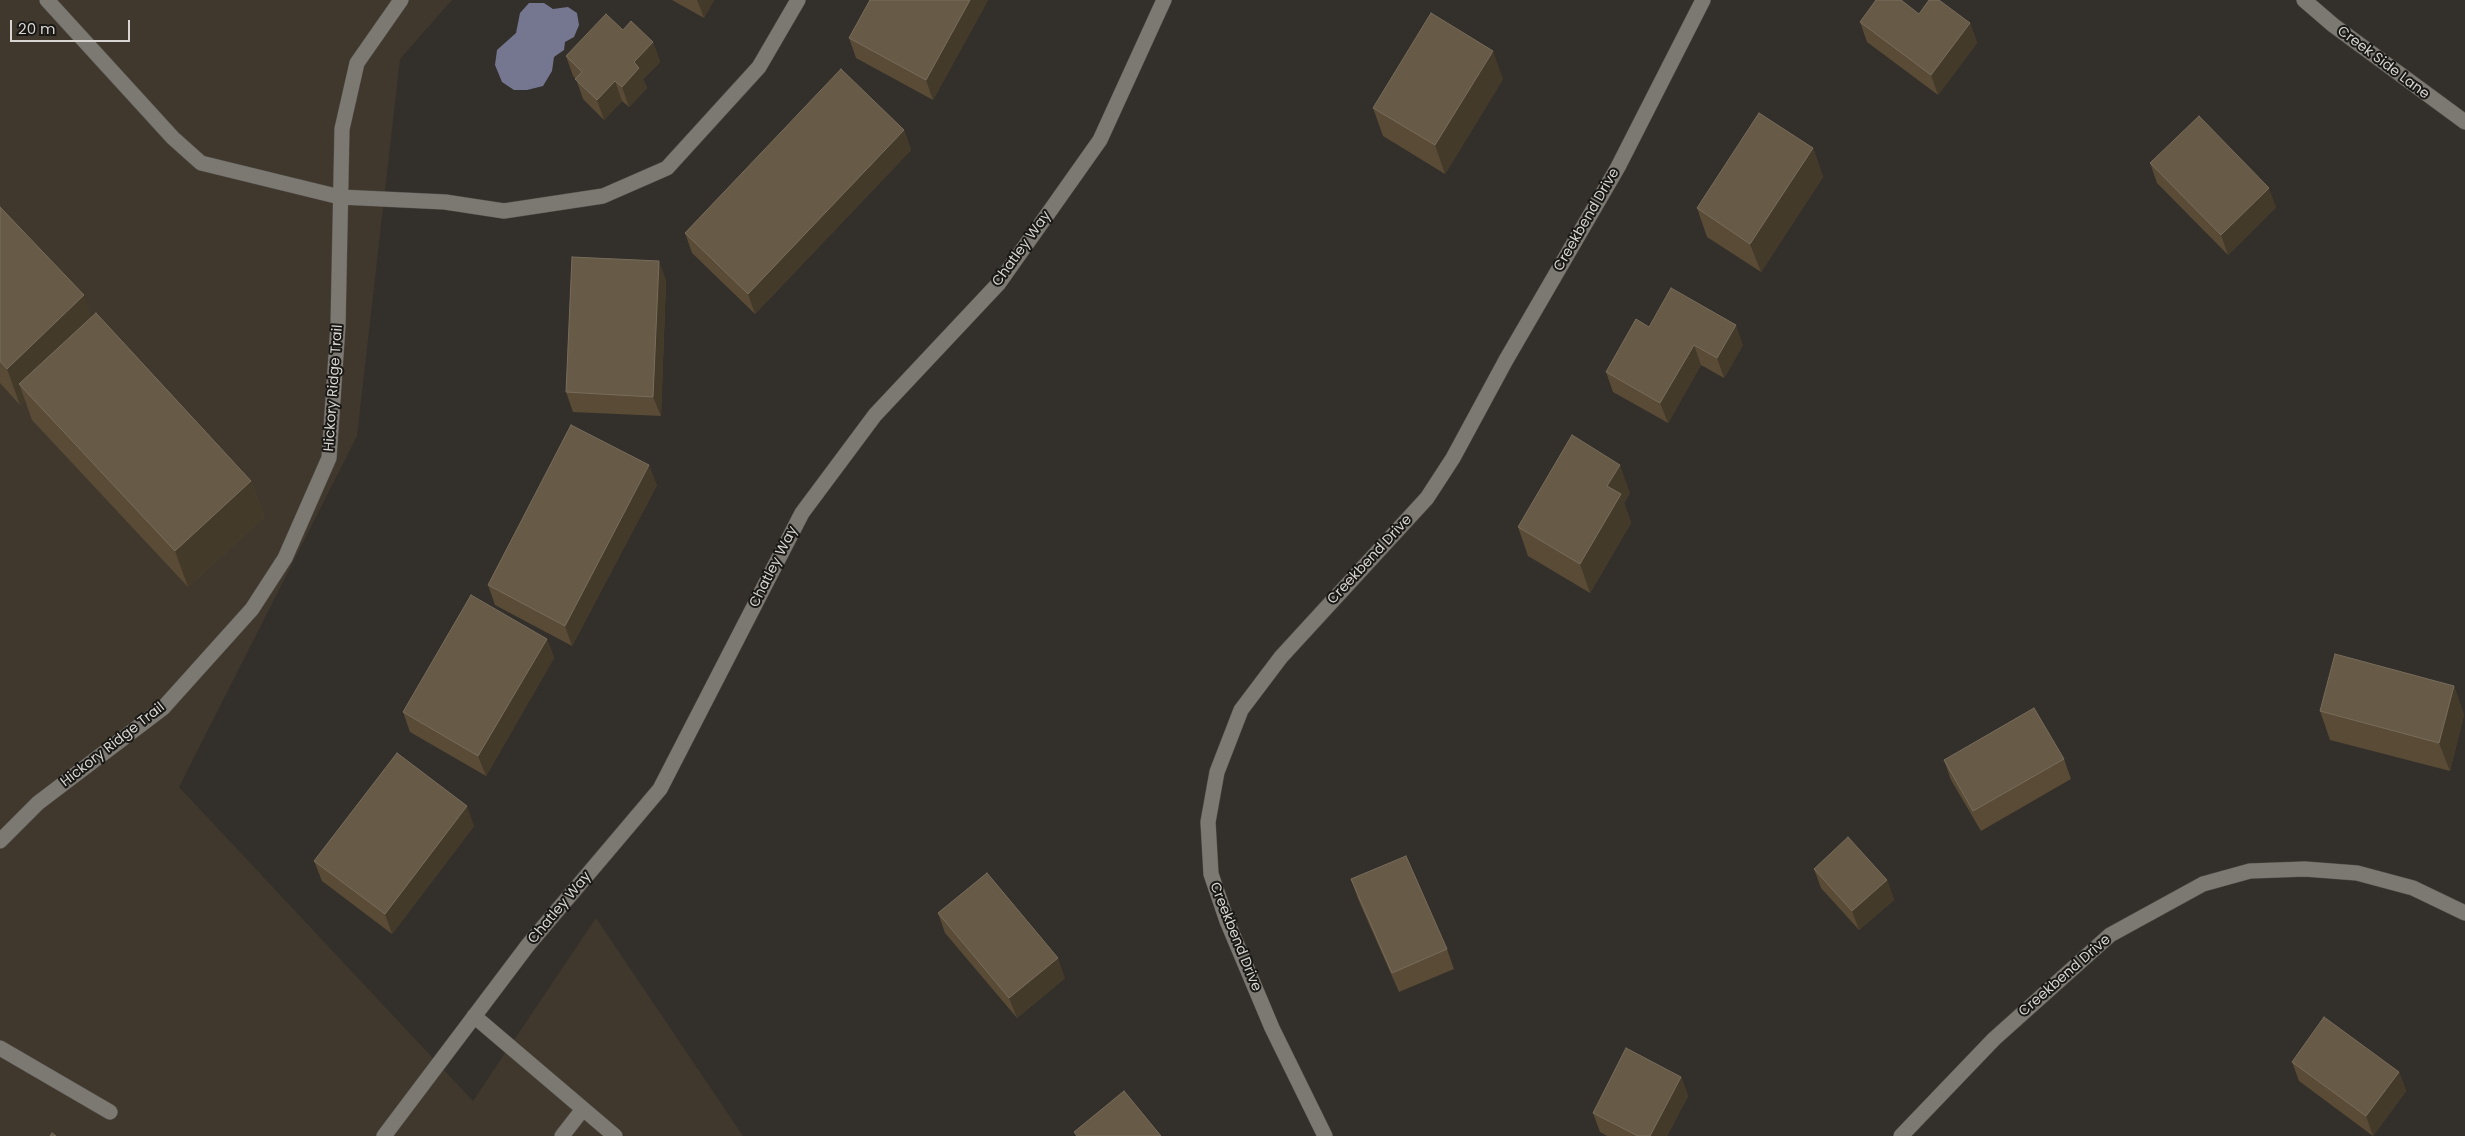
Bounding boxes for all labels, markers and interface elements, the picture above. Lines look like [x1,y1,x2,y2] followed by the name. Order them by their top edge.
[12,10,132,42] scale bar
[18,18,56,39] text: 20 m
[2334,23,2432,103] street label: Creek Side Lane
[1551,166,1623,274] street label: Creekbend Drive
[989,208,1055,290] street label: Chatley Way
[321,324,347,452] street label: Hickory Ridge Trail
[1324,512,1416,608] street label: Creekbend Drive
[746,524,802,610] street label: Chatley Way
[58,699,168,791] street label: Hickory Ridge Trail
[525,868,595,948] street label: Chatley Way
[1205,880,1265,994] street label: Creekbend Drive
[2016,932,2114,1020] street label: Creekbend Drive

